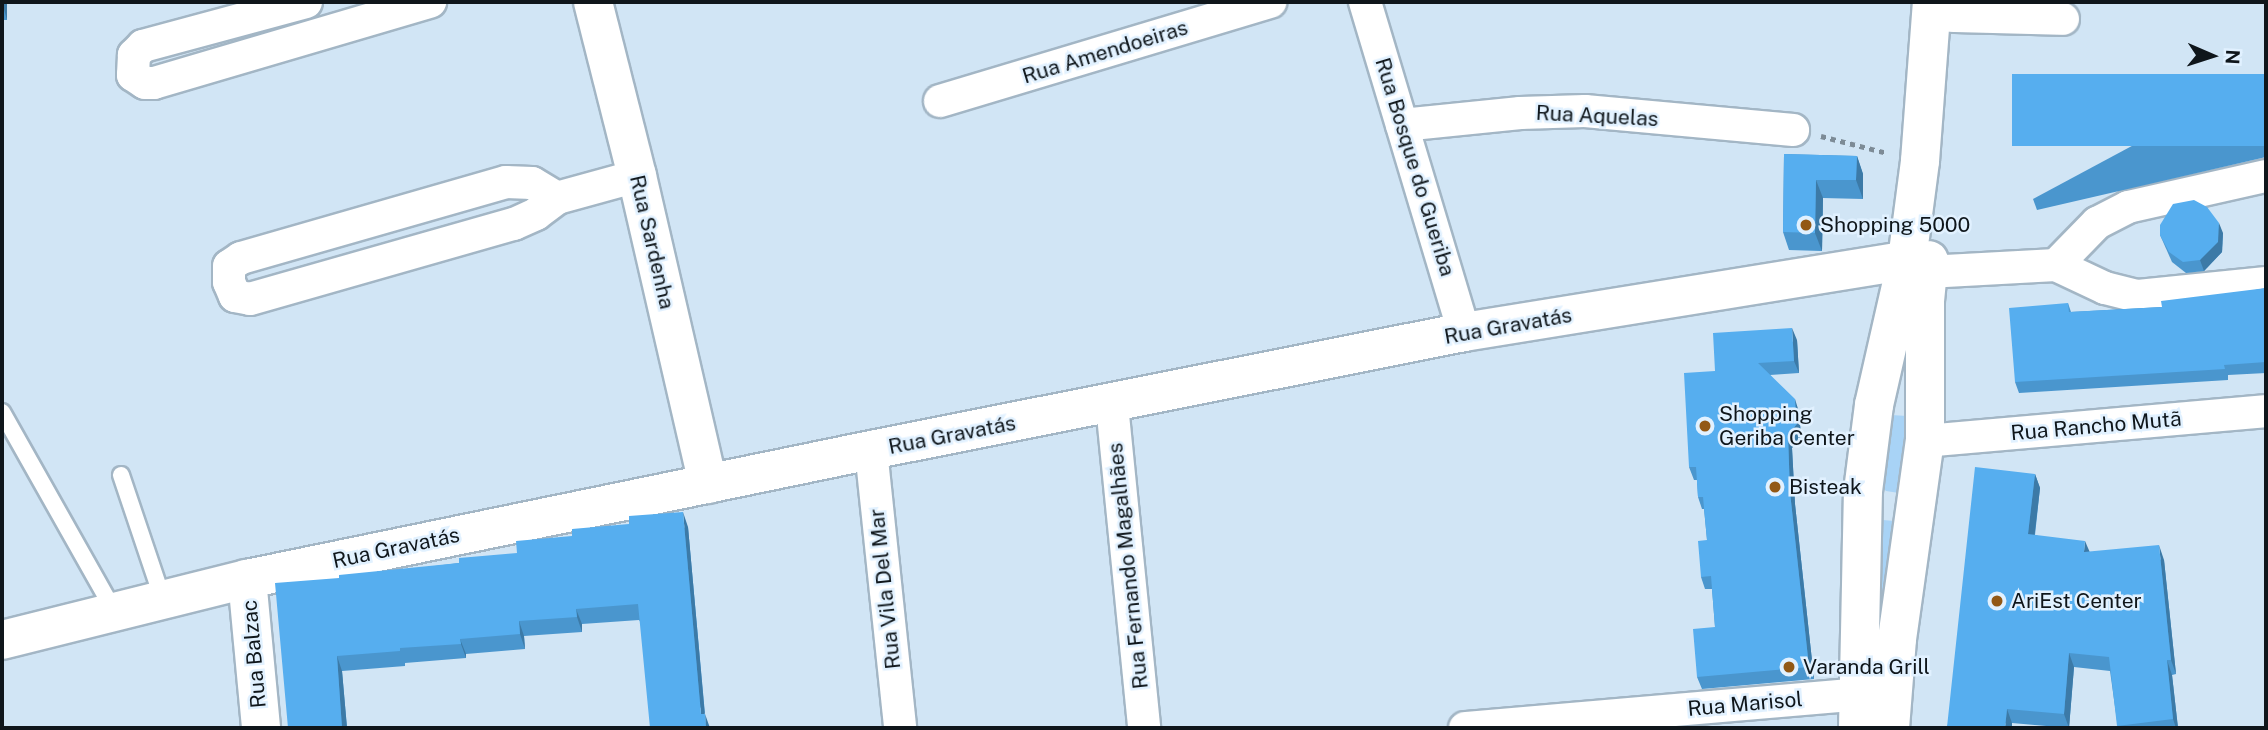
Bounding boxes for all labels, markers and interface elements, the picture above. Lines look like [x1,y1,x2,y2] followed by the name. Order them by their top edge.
[1019,15,1191,89] street label: Rua Amendoeiras
[2177,21,2247,91] north arrow
[2222,49,2244,65] text: N
[1370,54,1460,280] street label: Rua Bosque do Gueriba
[1535,100,1659,132] street label: Rua Aquelas
[624,173,680,311] street label: Rua Sardenha
[1820,212,1970,238] place label: Shopping 5000
[1798,217,1814,233] marker: Shopping 5000
[1442,302,1574,350] street label: Rua Gravatás
[1719,401,1855,451] place label: Shopping Geriba Center
[2009,406,2183,446] street label: Rua Rancho Mutã
[886,410,1018,460] street label: Rua Gravatás
[1697,418,1713,434] marker: Shopping Geriba Center
[1103,442,1153,690] street label: Rua Fernando Magalhães
[1789,474,1862,500] place label: Bisteak
[1767,479,1783,495] marker: Bisteak
[864,507,906,671] street label: Rua Vila Del Mar
[330,522,462,574] street label: Rua Gravatás
[2011,588,2142,614] place label: AriEst Center
[1989,593,2005,609] marker: AriEst Center
[237,599,271,709] street label: Rua Balzac
[1803,654,1930,680] place label: Varanda Grill
[1781,659,1797,675] marker: Varanda Grill
[1686,686,1804,722] street label: Rua Marisol

